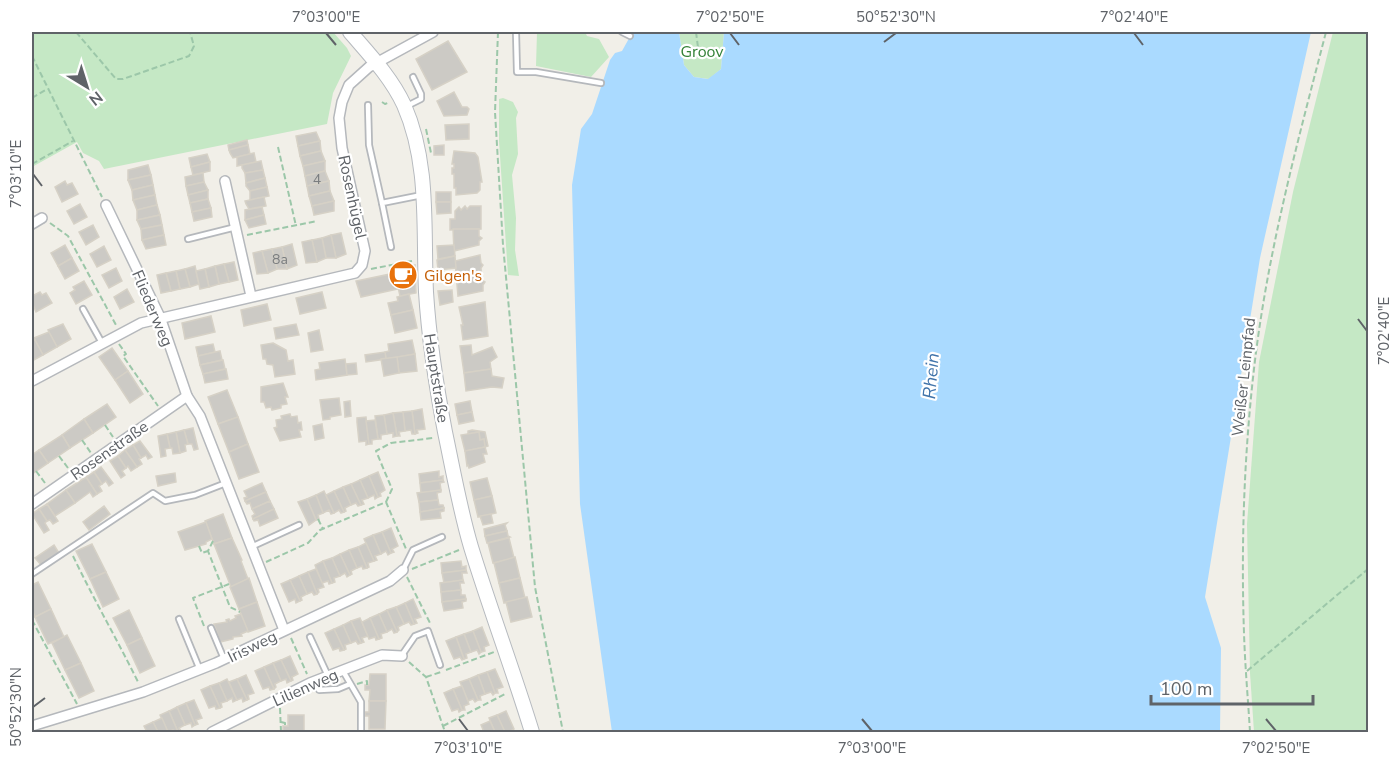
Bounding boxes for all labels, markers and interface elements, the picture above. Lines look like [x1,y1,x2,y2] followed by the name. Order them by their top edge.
[292,7,360,27] text: 7°03'00"E
[696,7,764,27] text: 7°02'50"E
[856,7,936,27] text: 50°52'30"N
[1100,7,1168,27] text: 7°02'40"E
[680,41,724,63] park label: Groov
[57,57,117,117] north arrow
[84,86,107,110] text: N
[6,140,26,208] text: 7°03'10"E
[332,153,372,242] street label: Rosenhügel
[313,170,321,189] house number: 4
[272,250,288,269] house number: 8a
[387,259,419,291] cafe icon: Gilgen's
[424,265,482,287] place label: Gilgen's
[126,267,178,350] street label: Fliederweg
[1374,297,1394,365] text: 7°02'40"E
[1227,317,1261,438] street label: Weißer Leinpfad
[418,332,454,424] street label: Hauptstraße
[917,352,945,400] water label: Rhein
[66,416,153,486] street label: Rosenstraße
[224,626,281,668] street label: Irisweg
[269,664,342,712] street label: Lilienweg
[6,667,26,747] text: 50°52'30"N
[1151,668,1313,706] scale bar
[1160,677,1212,701] text: 100 m
[434,738,502,758] text: 7°03'10"E
[838,738,906,758] text: 7°03'00"E
[1242,738,1310,758] text: 7°02'50"E

